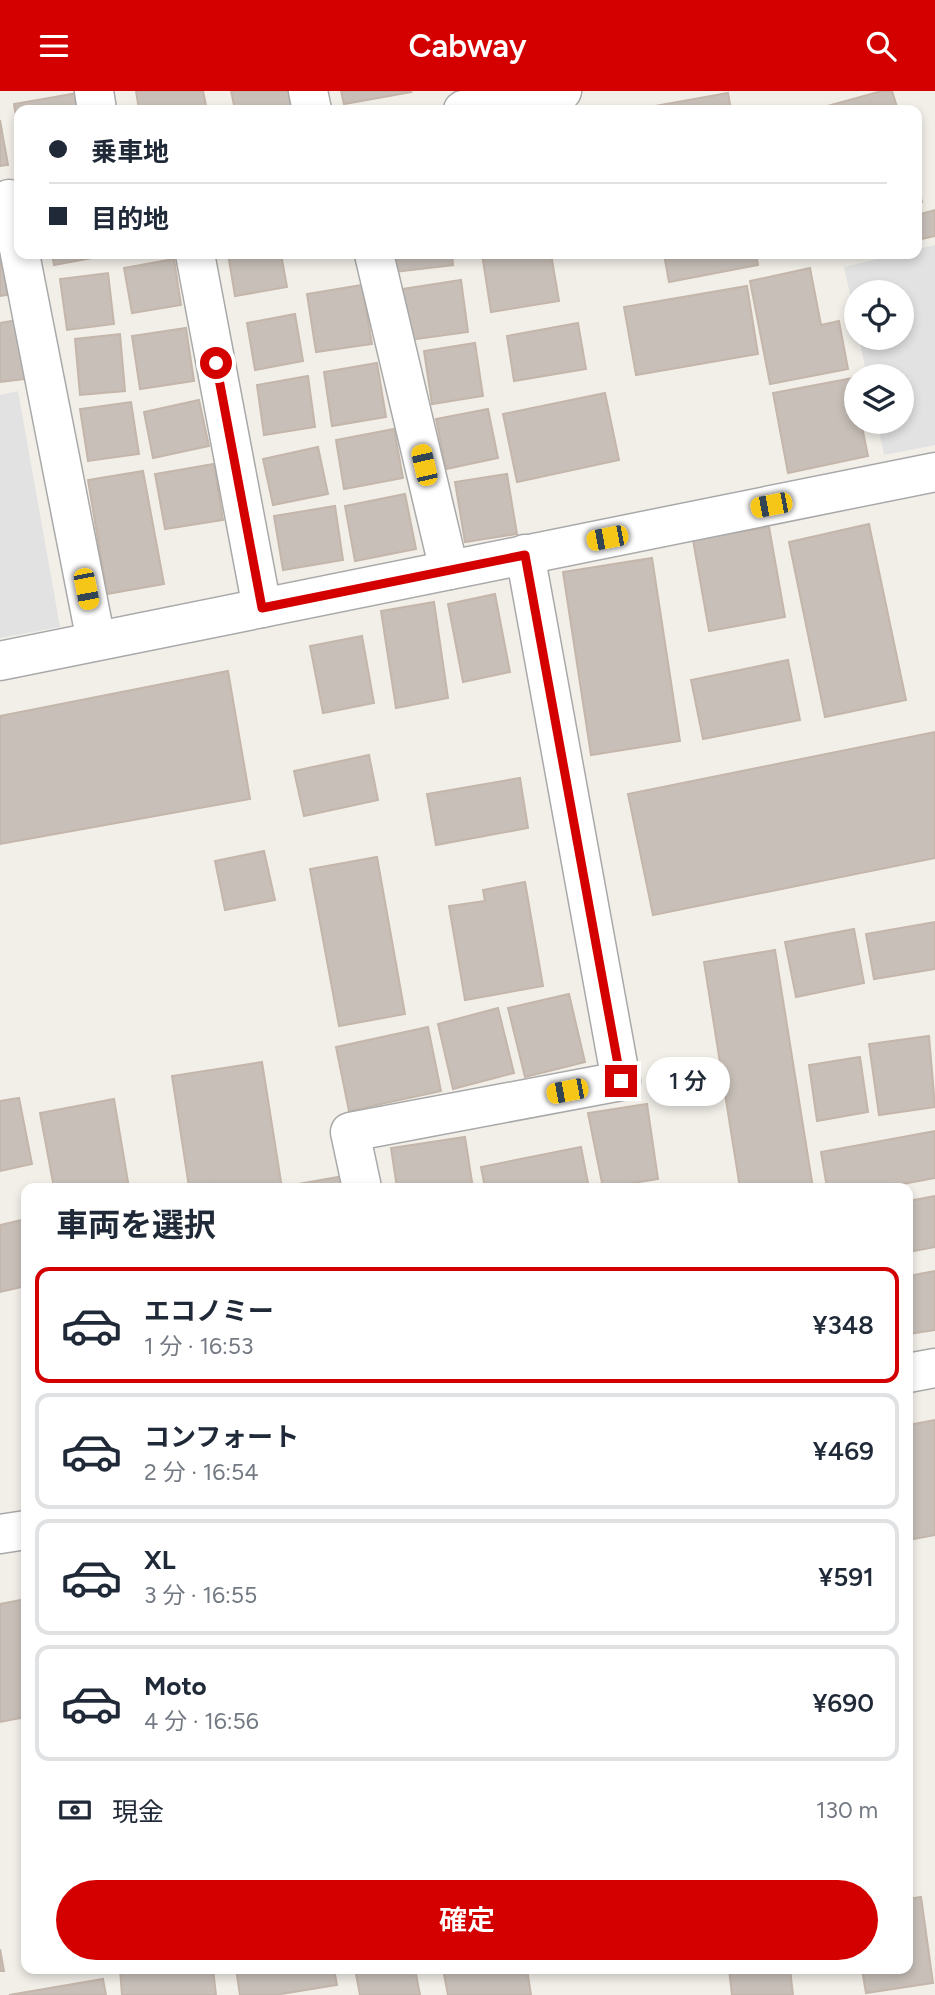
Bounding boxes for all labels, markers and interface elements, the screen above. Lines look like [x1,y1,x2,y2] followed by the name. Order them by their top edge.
[35,27,73,65] icon: menu
[408,27,527,65] text: Cabway
[862,27,900,65] icon: search
[91,136,169,168] text: 乗車地
[91,203,169,235] text: 目的地
[844,280,914,434] map controls
[844,280,914,350] button: locate
[200,347,232,379] route start
[844,364,914,434] button: layers
[410,442,439,488] car
[749,491,794,519] car
[585,524,630,552] car
[72,566,101,612] car
[646,1056,730,1105] callout: 1 分
[605,1065,637,1097] route end
[669,1067,707,1095] text: 1 分
[545,1077,590,1105] car
[56,1206,216,1244] text: 車両を選択
[60,1294,123,1357] icon: car
[144,1295,274,1327] text: エコノミー
[812,1309,874,1341] text: ¥348
[144,1332,253,1360] text: 1 分 · 16:53
[60,1420,123,1483] icon: car
[144,1421,299,1453] text: コンフォート
[813,1435,874,1467] text: ¥469
[144,1458,259,1486] text: 2 分 · 16:54
[144,1544,176,1576] text: XL
[60,1546,123,1609] icon: car
[818,1561,874,1593] text: ¥591
[144,1581,257,1609] text: 3 分 · 16:55
[144,1670,207,1702] text: Moto
[60,1672,123,1735] icon: car
[812,1687,874,1719] text: ¥690
[144,1707,259,1735] text: 4 分 · 16:56
[56,1791,94,1829] icon: cash
[112,1796,164,1828] text: 現金
[816,1796,878,1824] text: 130 m
[56,1880,878,1960] button: 確定

